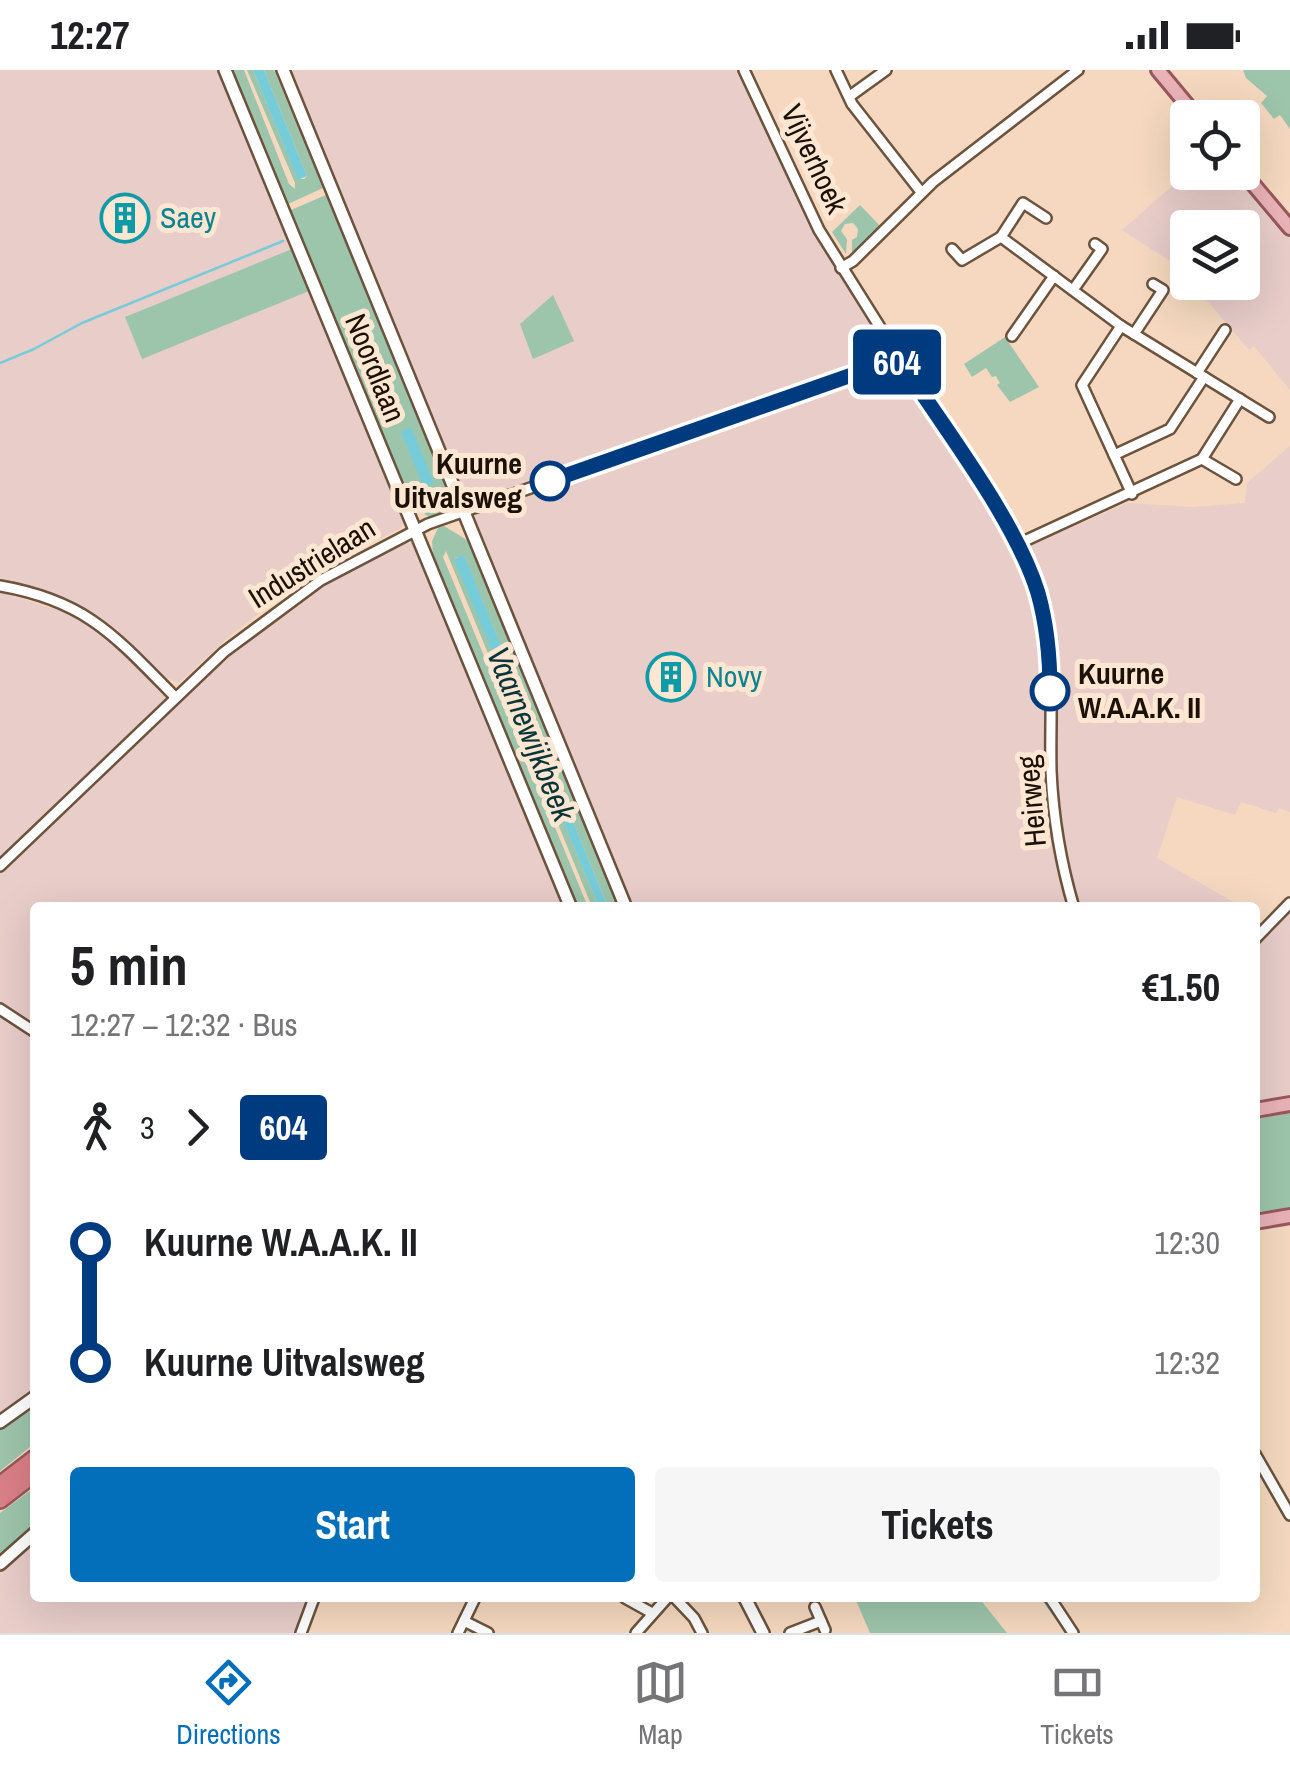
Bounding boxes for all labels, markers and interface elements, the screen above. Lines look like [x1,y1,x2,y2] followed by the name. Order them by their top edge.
[50,10,130,61] text: 12:27
[772,98,858,220] street label: Vijverhoek
[1170,100,1260,300] map controls
[1170,100,1260,190] button: locate
[99,192,151,244] building icon: Saey
[160,197,217,237] place label: Saey
[1170,210,1260,300] button: layers
[336,308,416,428] street label: Noordlaan
[840,330,954,394] line badge: 604
[873,339,921,386] text: 604
[393,443,522,517] place label: Kuurne Uitvalsweg
[531,462,569,500] marker: Kuurne Uitvalsweg
[241,508,382,617] street label: Industrielaan
[477,640,586,828] water label: Vaarnewijkbeek
[645,651,697,703] building icon: Novy
[1078,653,1201,727] place label: Kuurne W.A.A.K. II
[706,656,763,696] place label: Novy
[1031,672,1069,710] marker: Kuurne W.A.A.K. II
[1007,753,1055,848] street label: Heirweg
[70,928,188,1002] text: 5 min
[1142,962,1220,1013] text: €1.50
[70,1003,298,1046] text: 12:27 – 12:32 · Bus
[70,1100,125,1155] icon: walk
[170,1100,225,1155] icon: forward
[260,1104,307,1151] text: 604
[140,1106,155,1149] text: 3
[144,1217,418,1268] text: Kuurne W.A.A.K. II
[1154,1221,1220,1264] text: 12:30
[144,1337,425,1388] text: Kuurne Uitvalsweg
[1154,1341,1220,1384] text: 12:32
[70,1467,635,1582] button: Start
[655,1467,1220,1582] button: Tickets
[176,1655,281,1753] tab: Directions
[633,1655,688,1753] tab: Map
[1040,1655,1114,1753] tab: Tickets

